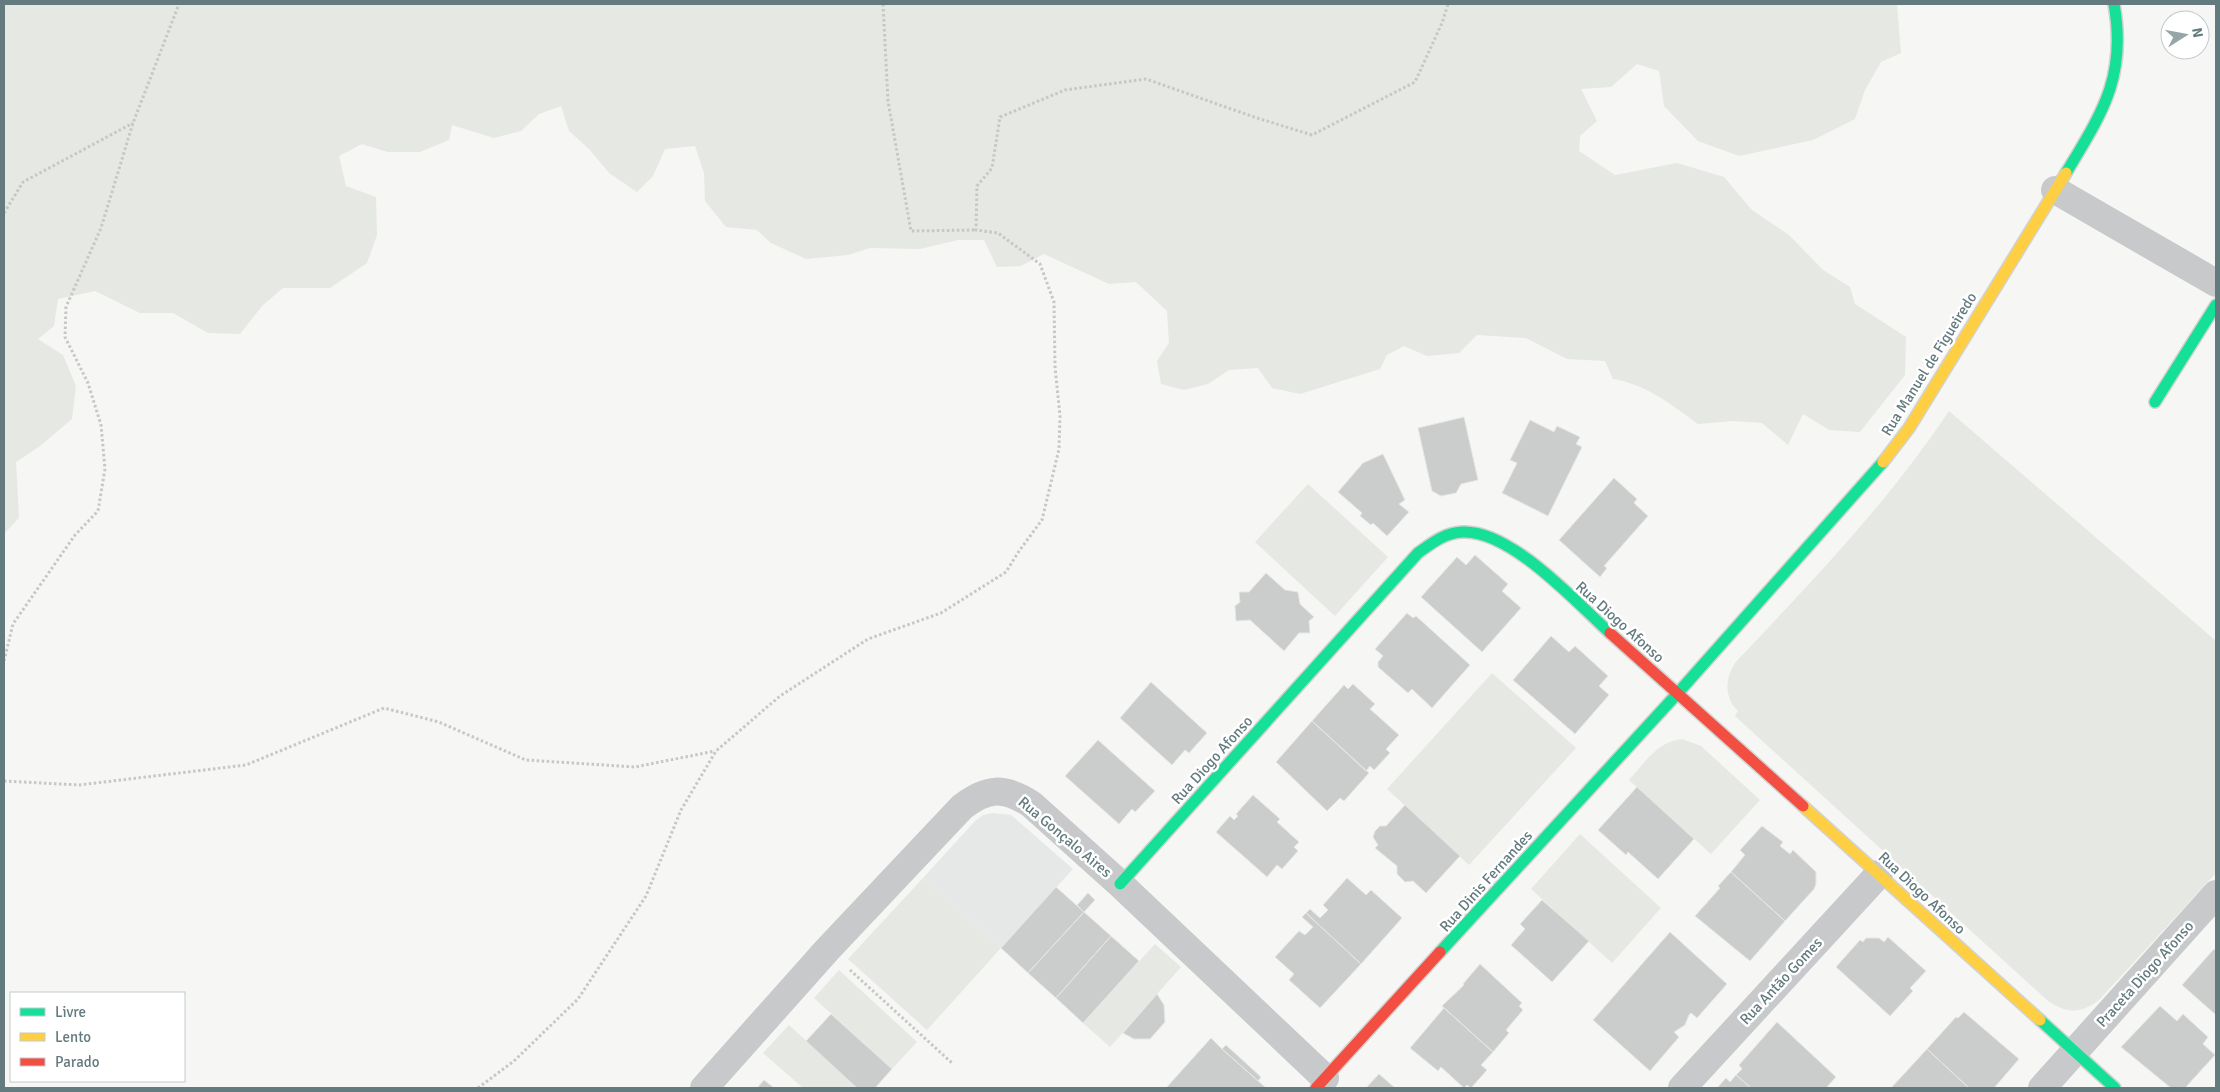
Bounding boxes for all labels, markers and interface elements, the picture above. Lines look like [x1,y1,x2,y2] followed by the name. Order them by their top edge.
[2160,10,2210,60] north arrow
[2188,26,2207,39] text: N
[1877,289,1981,439] street label: Rua Manuel de Figueiredo
[1572,578,1668,666] street label: Rua Diogo Afonso
[1168,712,1256,808] street label: Rua Diogo Afonso
[1015,793,1116,881] street label: Rua Gonçalo Aires
[1436,826,1537,935] street label: Rua Dinis Fernandes
[1875,848,1969,938] street label: Rua Diogo Afonso
[2093,917,2198,1031] street label: Praceta Diogo Afonso
[1736,933,1826,1028] street label: Rua Antão Gomes
[10,992,185,1082] legend
[55,1003,86,1021] text: Livre
[55,1028,91,1046] text: Lento
[55,1053,100,1071] text: Parado

